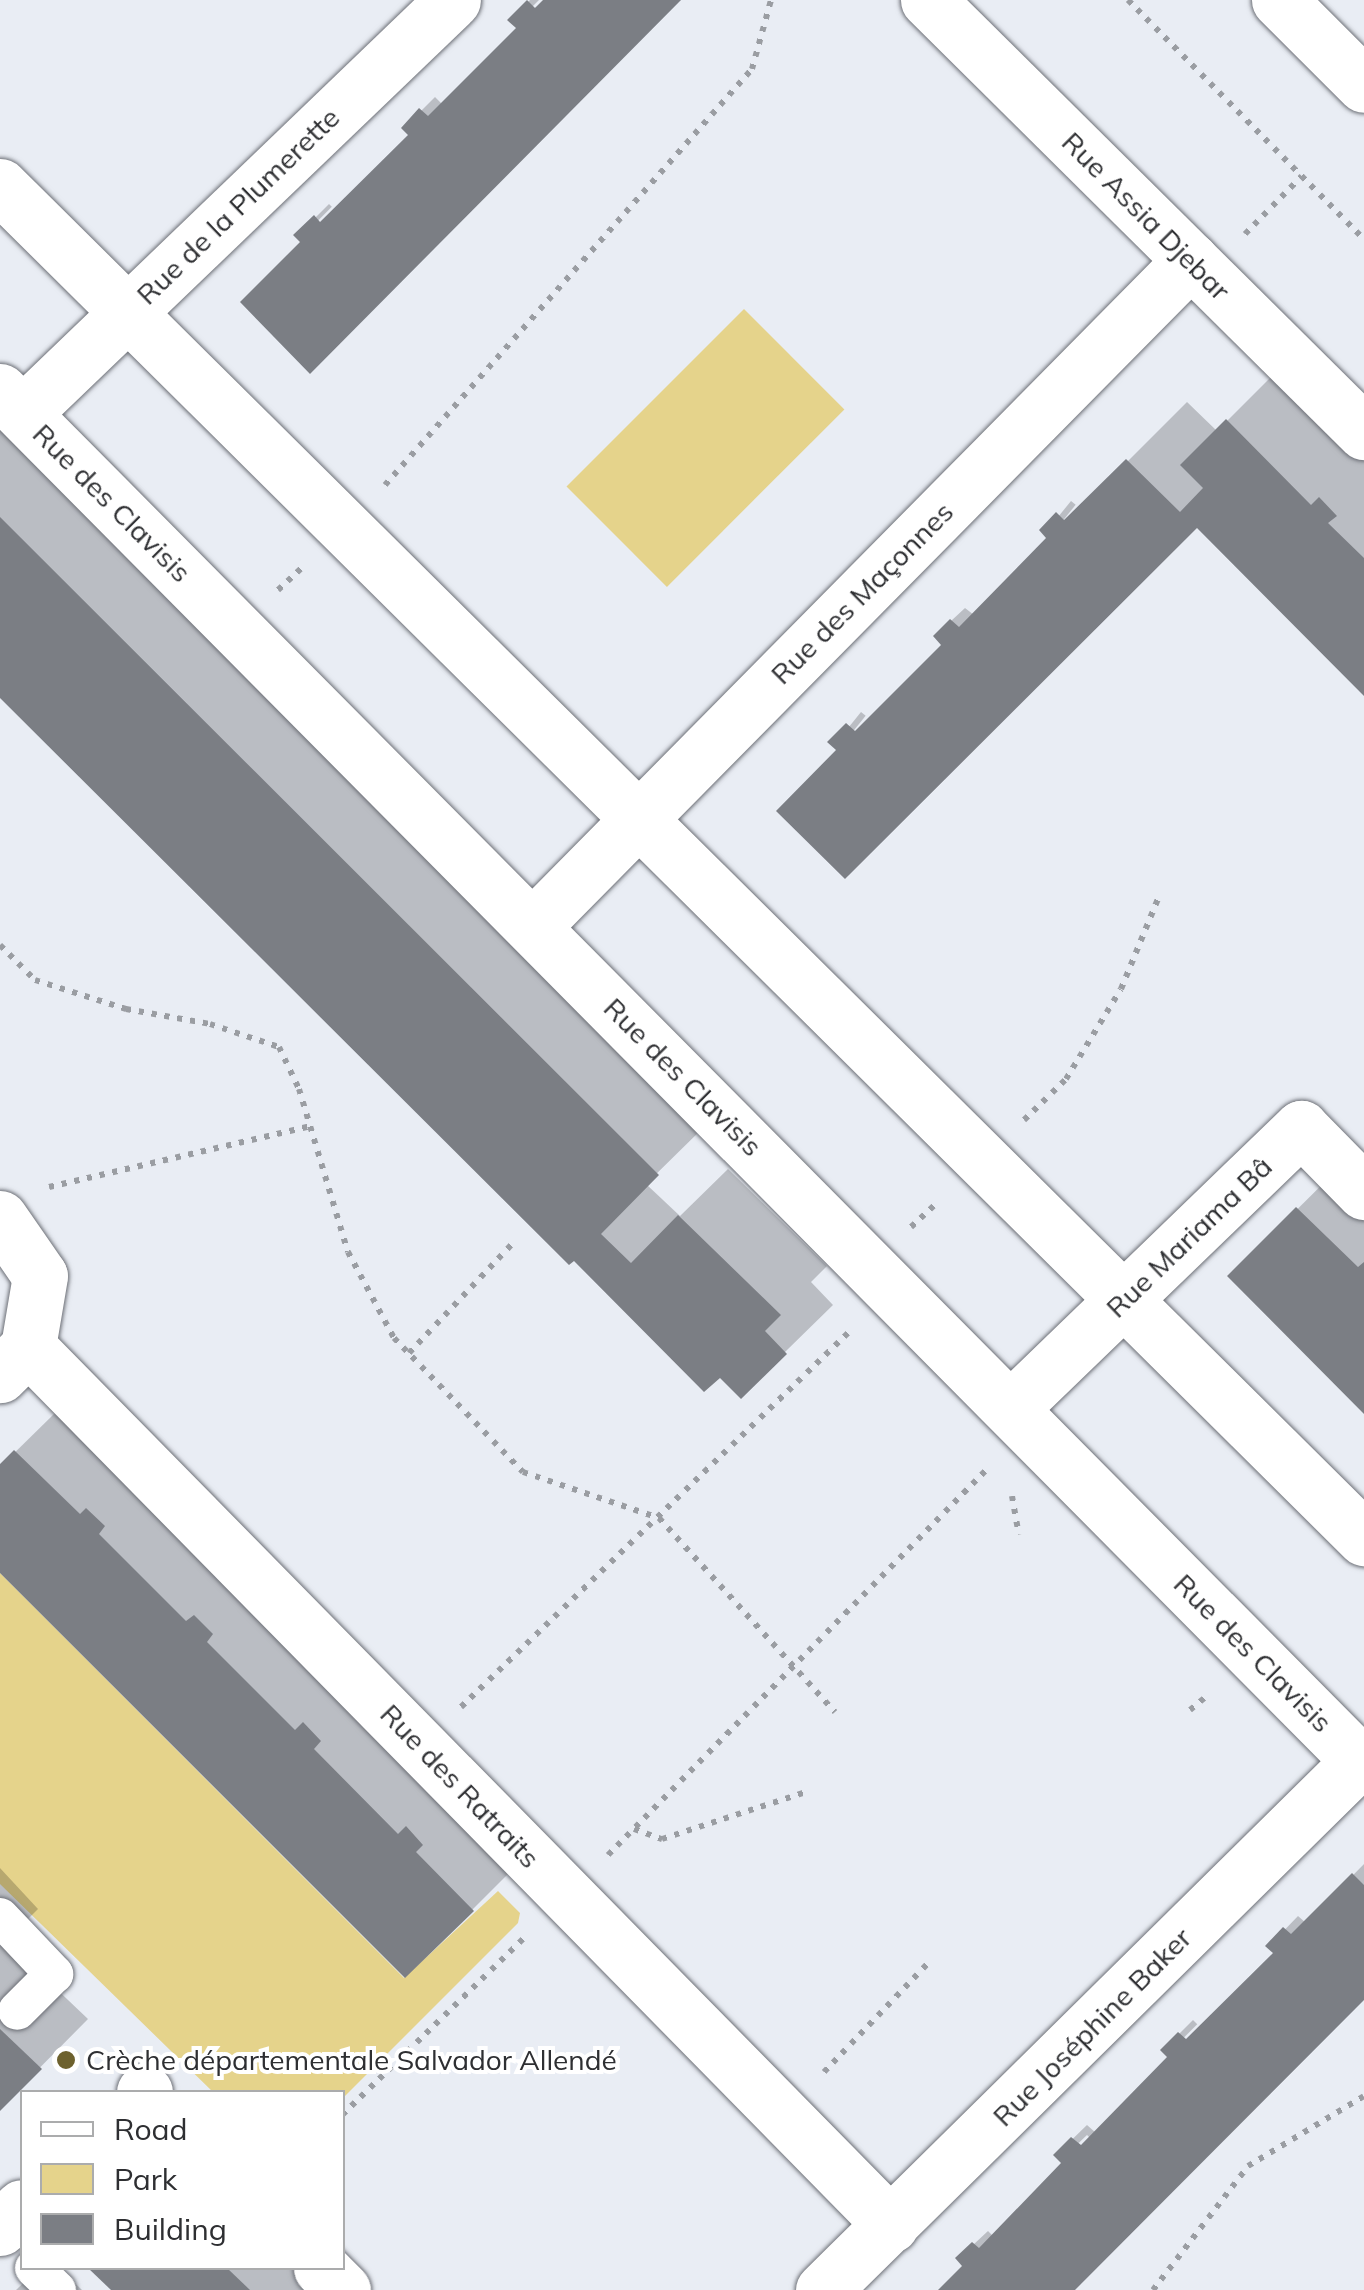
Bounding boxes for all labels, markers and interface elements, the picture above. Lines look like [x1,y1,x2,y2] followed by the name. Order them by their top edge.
[130,101,346,311] street label: Rue de la Plumerette
[1055,125,1237,307] street label: Rue Assia Djebar
[26,417,198,589] street label: Rue des Clavisis
[764,495,960,691] street label: Rue des Maçonnes
[597,991,769,1163] street label: Rue des Clavisis
[1099,1150,1279,1324] street label: Rue Mariama Bâ
[1167,1567,1339,1739] street label: Rue des Clavisis
[373,1697,547,1875] street label: Rue des Ratraits
[986,1921,1198,2133] street label: Rue Joséphine Baker
[86,2043,617,2077] place label: Crèche départementale Salvador Allendé
[55,2049,77,2071] marker: Crèche départementale Salvador Allendé
[20,2090,345,2270] legend
[114,2110,188,2148] text: Road
[114,2160,177,2198] text: Park
[114,2210,227,2248] text: Building

